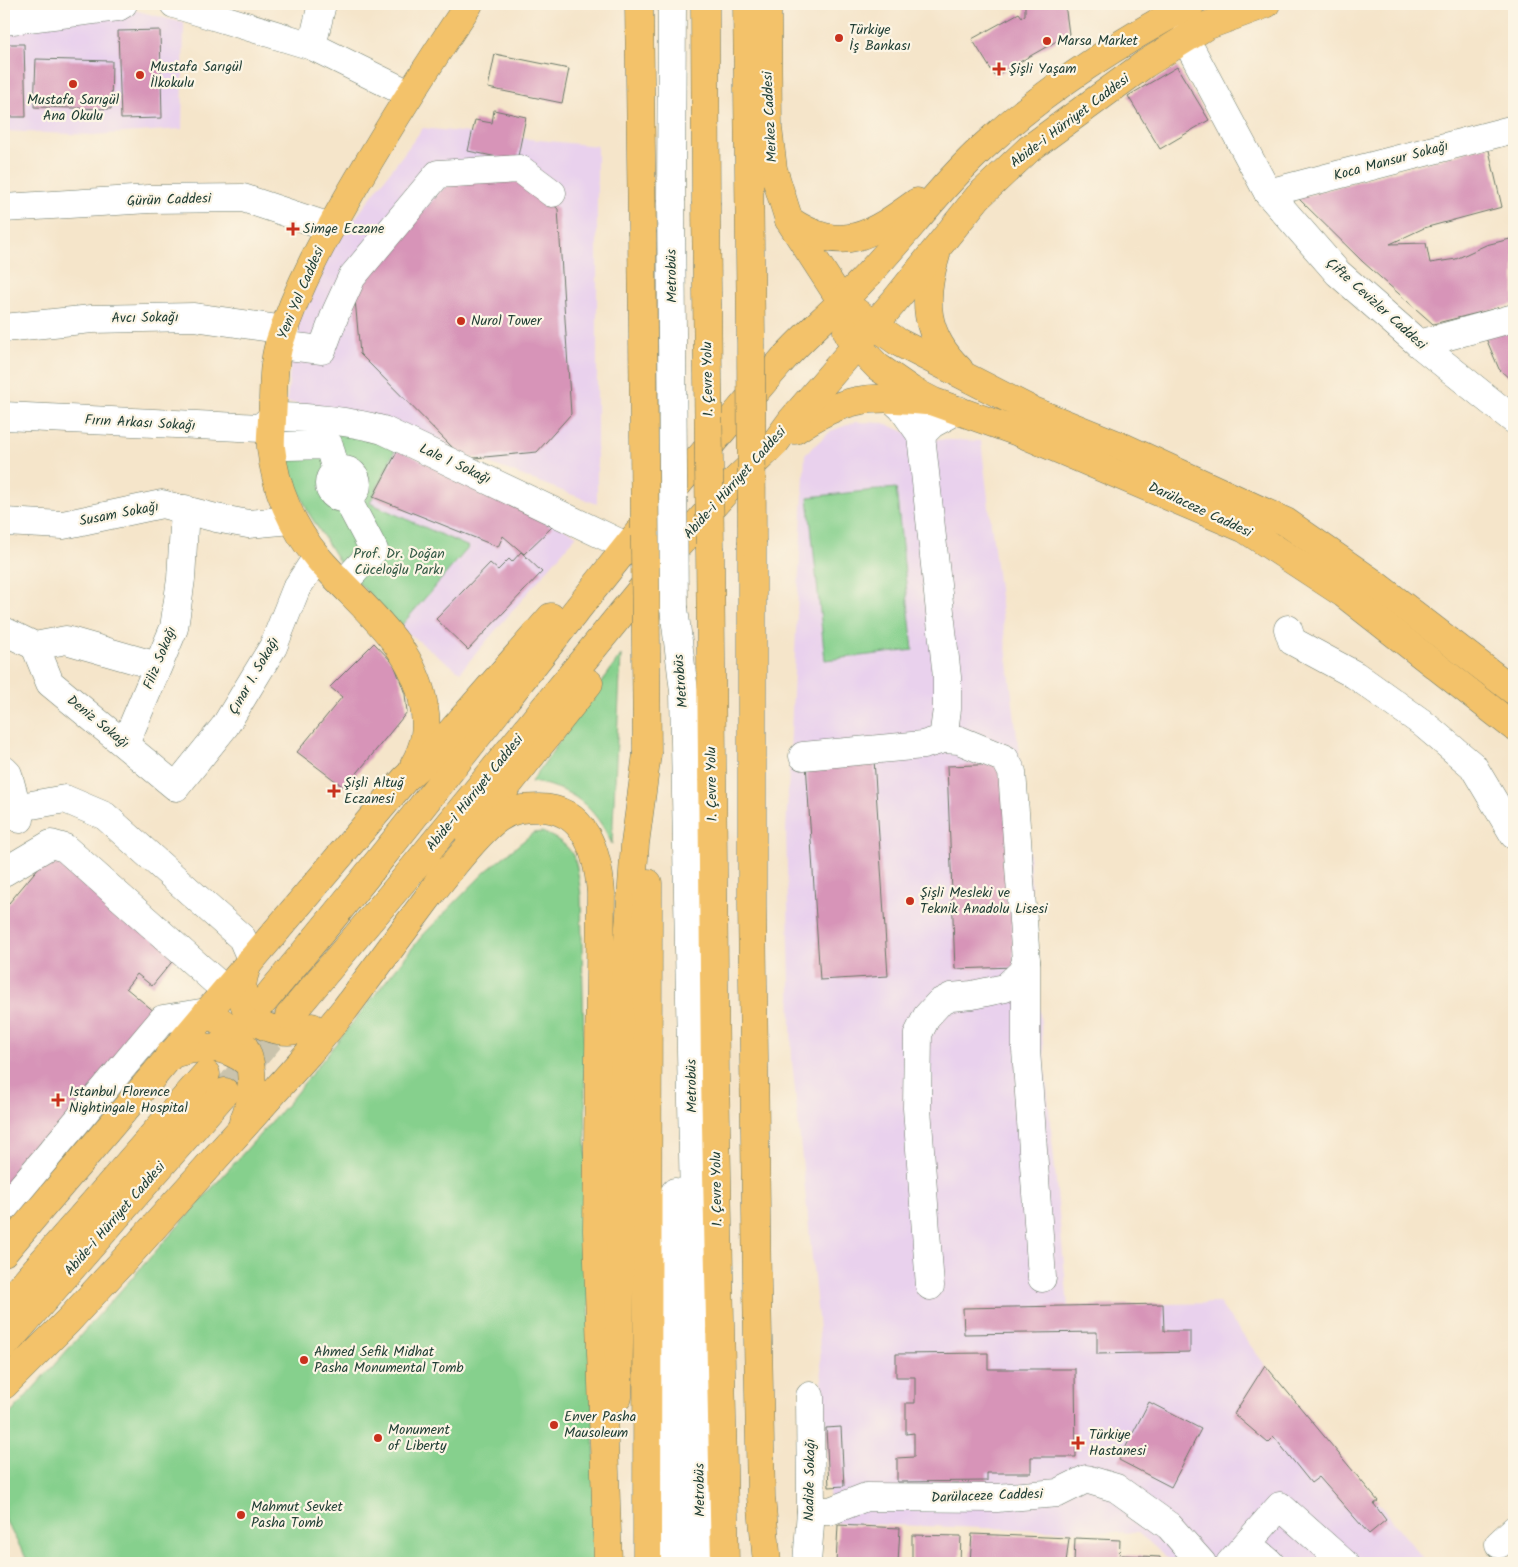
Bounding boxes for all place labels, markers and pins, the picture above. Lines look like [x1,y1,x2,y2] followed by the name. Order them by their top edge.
[849,19,911,57] place label: Türkiye İş Bankası
[1057,30,1139,52] place label: Marsa Market
[833,32,845,44] marker: Türkiye İş Bankası
[1041,35,1053,47] marker: Marsa Market
[150,56,243,94] place label: Mustafa Sarıgül İlkokulu
[1009,58,1077,80] place label: Şişli Yaşam
[993,63,1005,75] marker: Şişli Yaşam
[134,69,146,81] marker: Mustafa Sarıgül İlkokulu
[67,78,79,90] marker: Mustafa Sarıgül Ana Okulu
[27,89,120,127] place label: Mustafa Sarıgül Ana Okulu
[303,218,385,240] place label: Simge Eczane
[287,223,299,235] marker: Simge Eczane
[471,310,543,332] place label: Nurol Tower
[455,315,467,327] marker: Nurol Tower
[344,772,405,810] place label: Şişli Altuğ Eczanesi
[328,785,340,797] marker: Şişli Altuğ Eczanesi
[920,882,1048,920] place label: Şişli Mesleki ve Teknik Anadolu Lisesi
[904,895,916,907] marker: Şişli Mesleki ve Teknik Anadolu Lisesi
[69,1081,188,1119] place label: Istanbul Florence Nightingale Hospital
[51,1093,65,1107] marker: Istanbul Florence Nightingale Hospital
[314,1341,464,1379] place label: Ahmed Sefik Midhat Pasha Monumental Tomb
[298,1354,310,1366] marker: Ahmed Sefik Midhat Pasha Monumental Tomb
[564,1406,636,1444] place label: Enver Pasha Mausoleum
[388,1419,450,1457] place label: Monument of Liberty
[548,1419,560,1431] marker: Enver Pasha Mausoleum
[1089,1424,1147,1462] place label: Türkiye Hastanesi
[372,1432,384,1444] marker: Monument of Liberty
[1071,1436,1085,1450] marker: Türkiye Hastanesi
[251,1496,344,1534] place label: Mahmut Sevket Pasha Tomb
[235,1509,247,1521] marker: Mahmut Sevket Pasha Tomb

